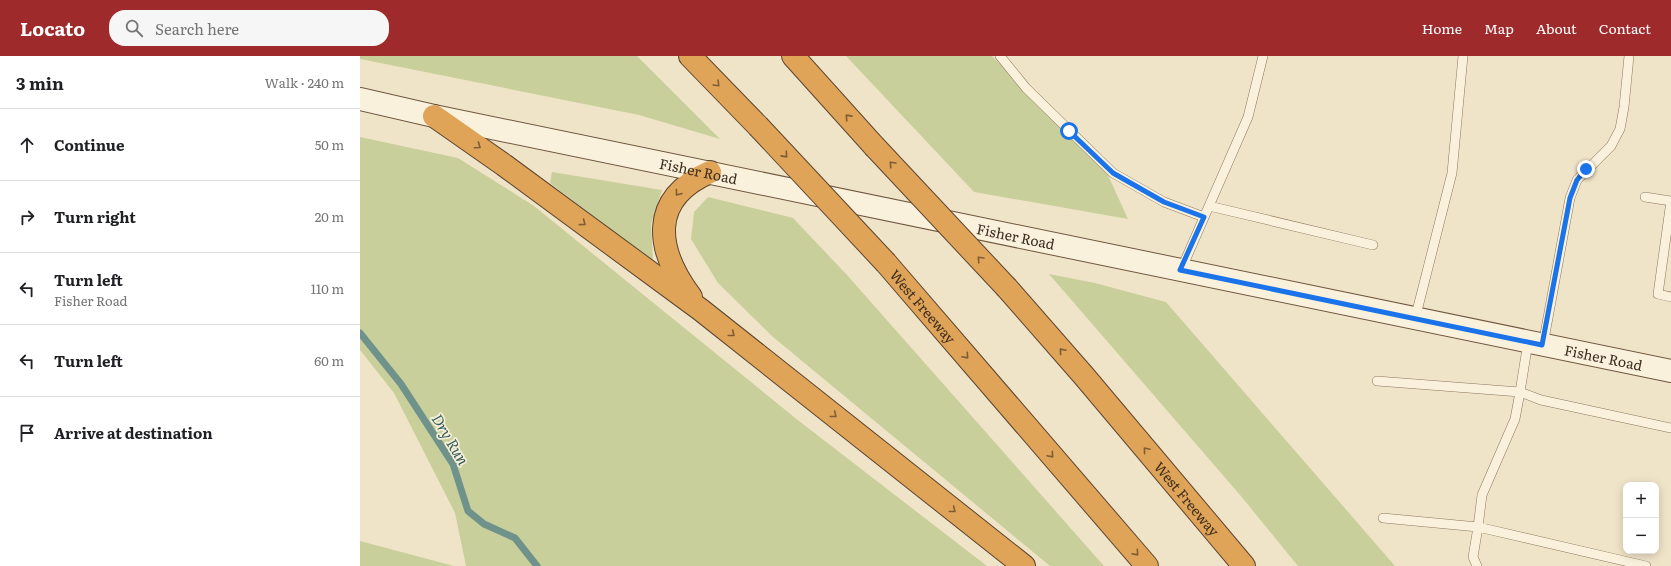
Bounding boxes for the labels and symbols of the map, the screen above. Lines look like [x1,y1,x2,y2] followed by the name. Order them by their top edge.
[712,79,720,87] one-way arrow
[845,114,853,122] one-way arrow
[1060,122,1078,140] route start
[473,141,480,148] one-way arrow
[780,150,787,157] one-way arrow
[658,153,740,188] street label: Fisher Road
[1577,160,1595,178] route end
[889,161,896,169] one-way arrow
[676,189,683,196] one-way arrow
[578,218,585,225] one-way arrow
[975,218,1057,254] street label: Fisher Road
[978,257,985,264] one-way arrow
[886,265,961,348] street label: West Freeway
[727,330,734,337] one-way arrow
[1563,339,1645,375] street label: Fisher Road
[1060,348,1067,356] one-way arrow
[961,352,968,359] one-way arrow
[427,409,475,469] water label: Dry Run
[829,410,836,417] one-way arrow
[1144,448,1151,455] one-way arrow
[1046,450,1053,457] one-way arrow
[1150,457,1225,541] street label: West Freeway
[948,505,955,512] one-way arrow
[1131,548,1139,556] one-way arrow

